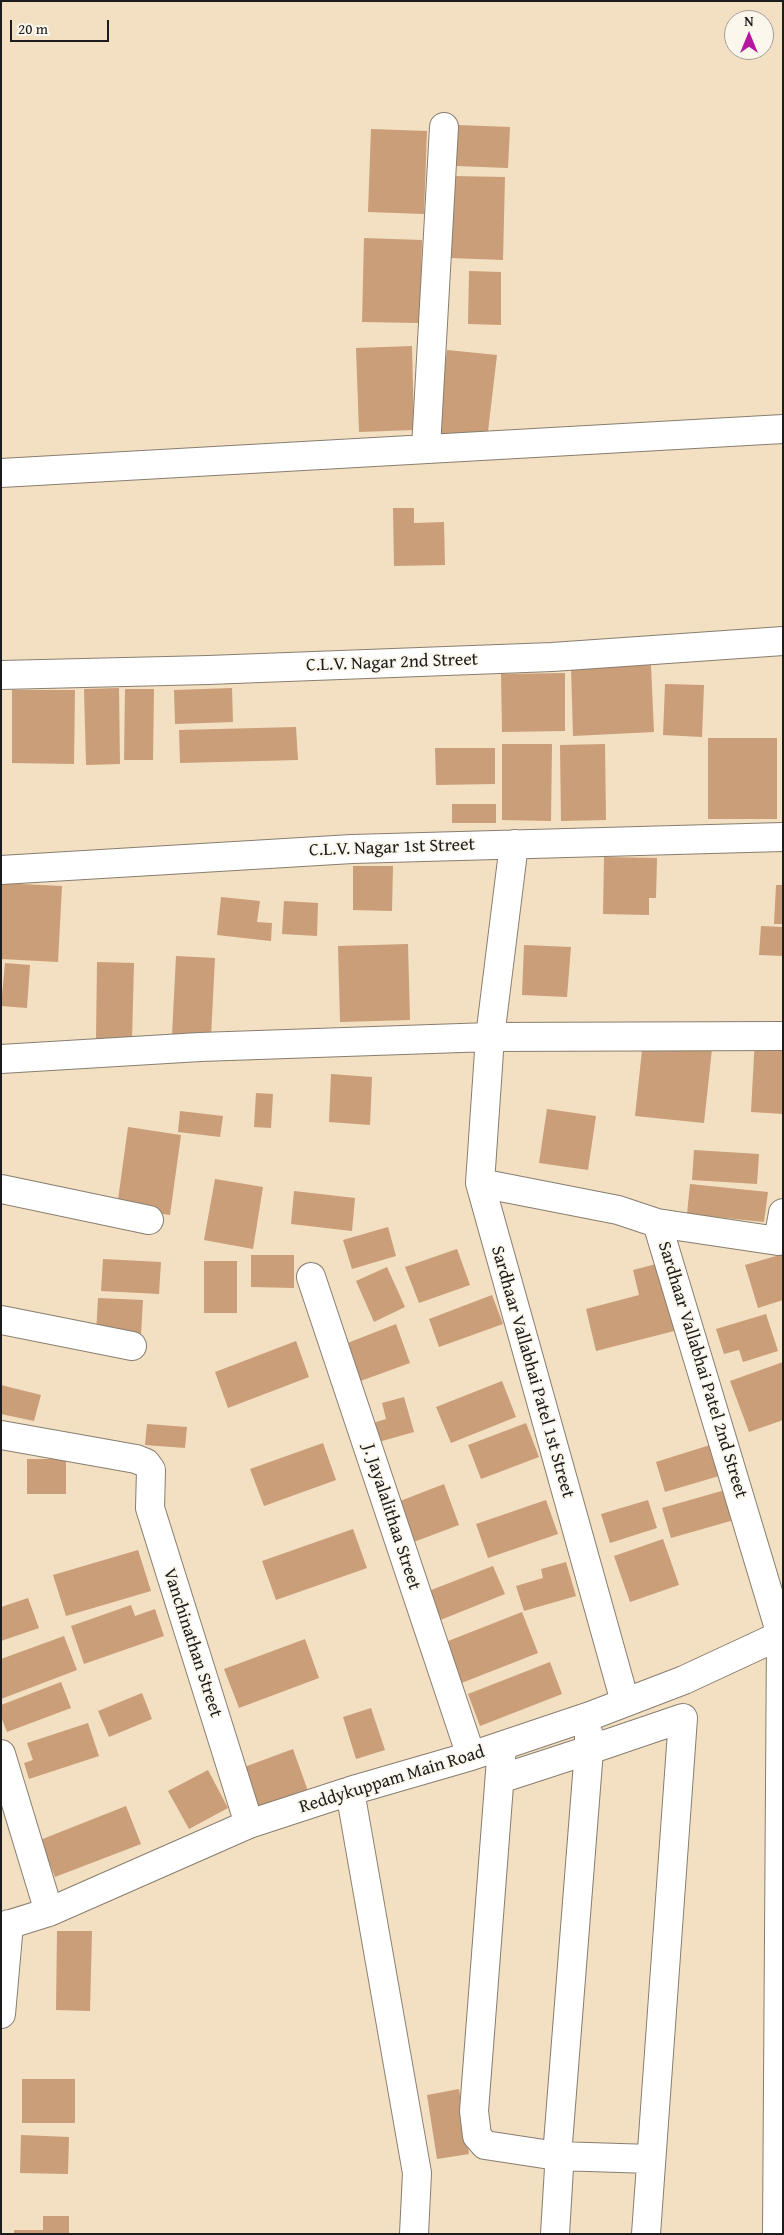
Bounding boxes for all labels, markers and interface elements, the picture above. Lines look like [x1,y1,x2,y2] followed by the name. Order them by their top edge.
[12,10,111,42] scale bar
[724,10,774,60] north arrow
[744,11,754,31] text: N
[18,18,48,39] text: 20 m
[306,649,478,677] street label: C.L.V. Nagar 2nd Street
[309,834,475,862] street label: C.L.V. Nagar 1st Street
[653,1239,751,1501] street label: Sardhaar Vallabhai Patel 2nd Street
[486,1244,578,1500] street label: Sardhaar Vallabhai Patel 1st Street
[357,1441,425,1593] street label: J. Jayalalithaa Street
[158,1566,226,1720] street label: Vanchinathan Street
[297,1742,487,1818] street label: Reddykuppam Main Road

